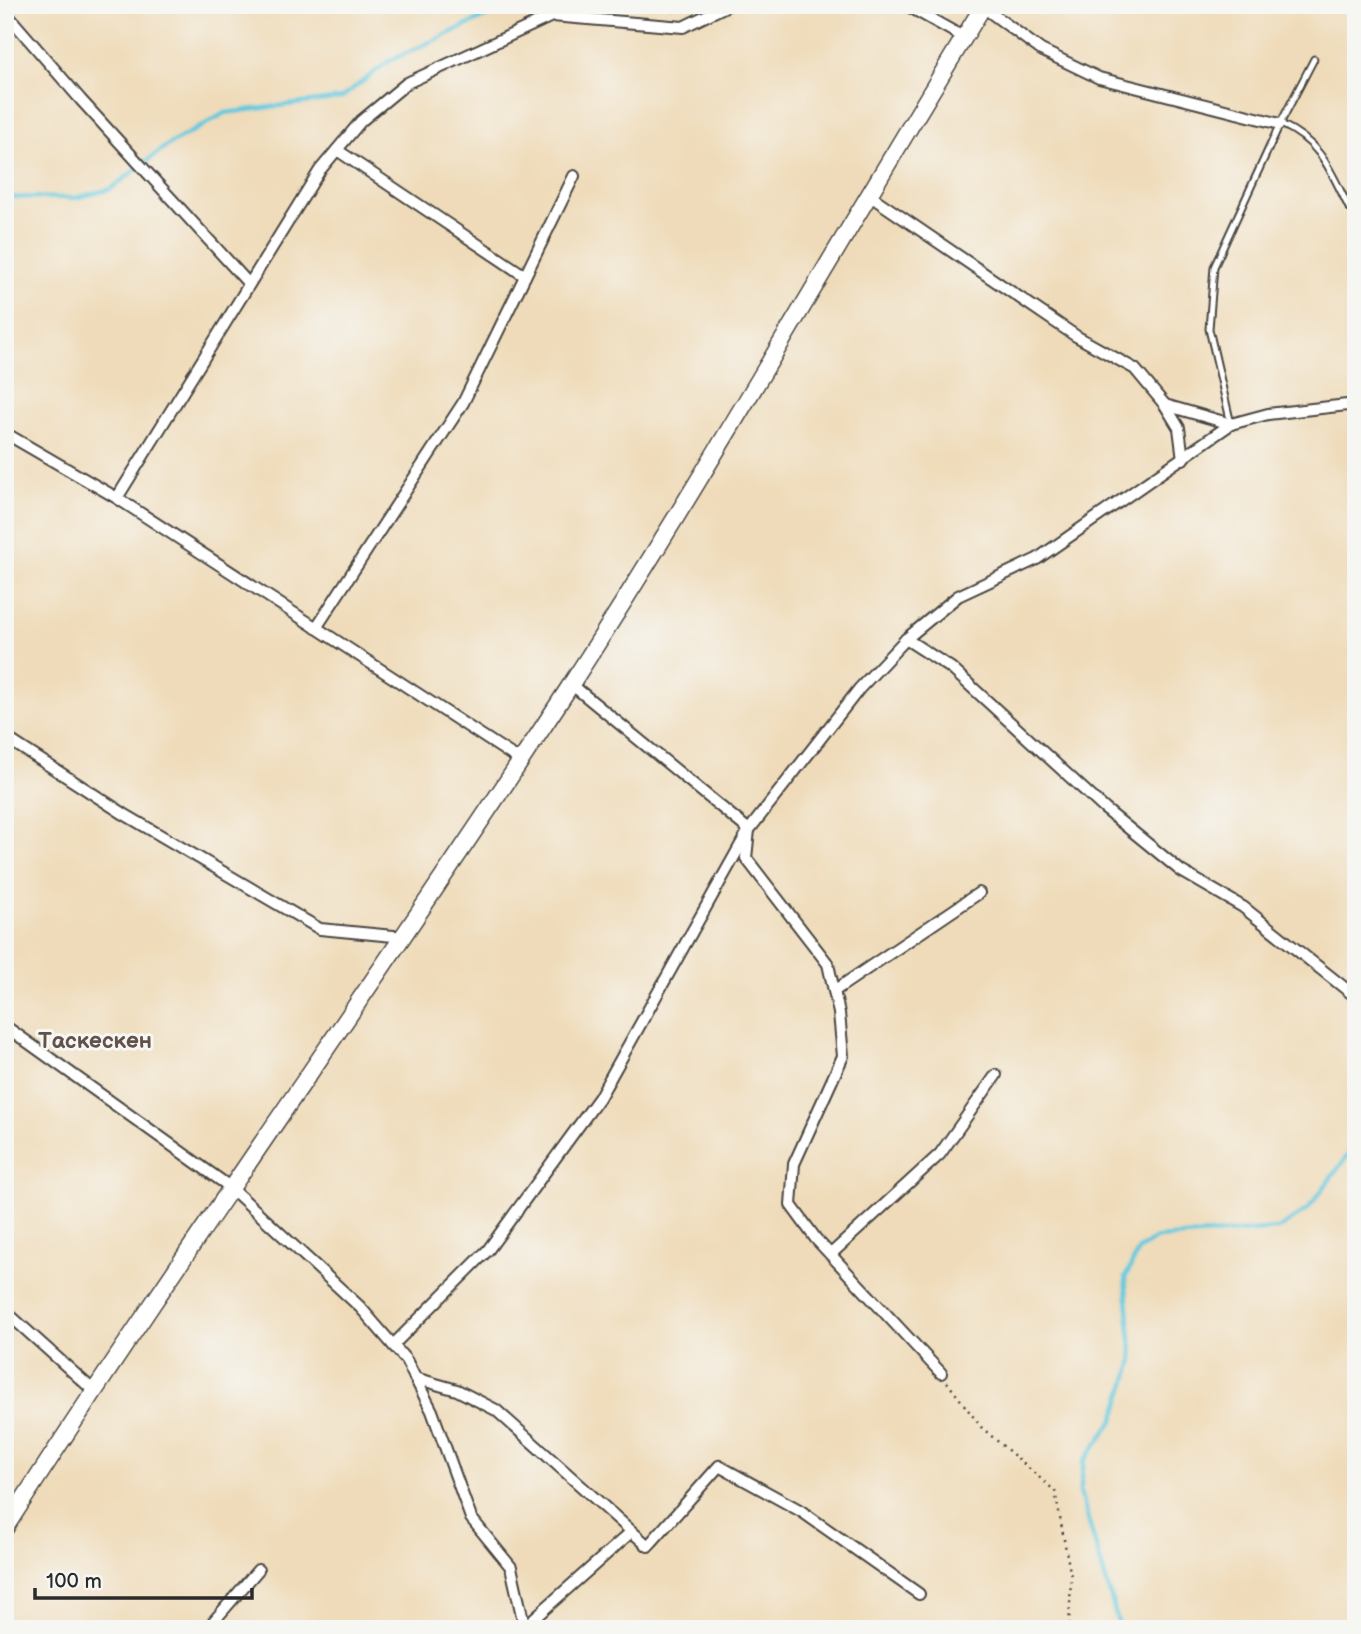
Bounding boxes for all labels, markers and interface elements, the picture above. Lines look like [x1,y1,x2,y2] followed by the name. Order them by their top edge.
[38,1027,152,1055] district label: Таскескен
[35,1557,252,1601] scale bar
[46,1569,102,1594] text: 100 m

